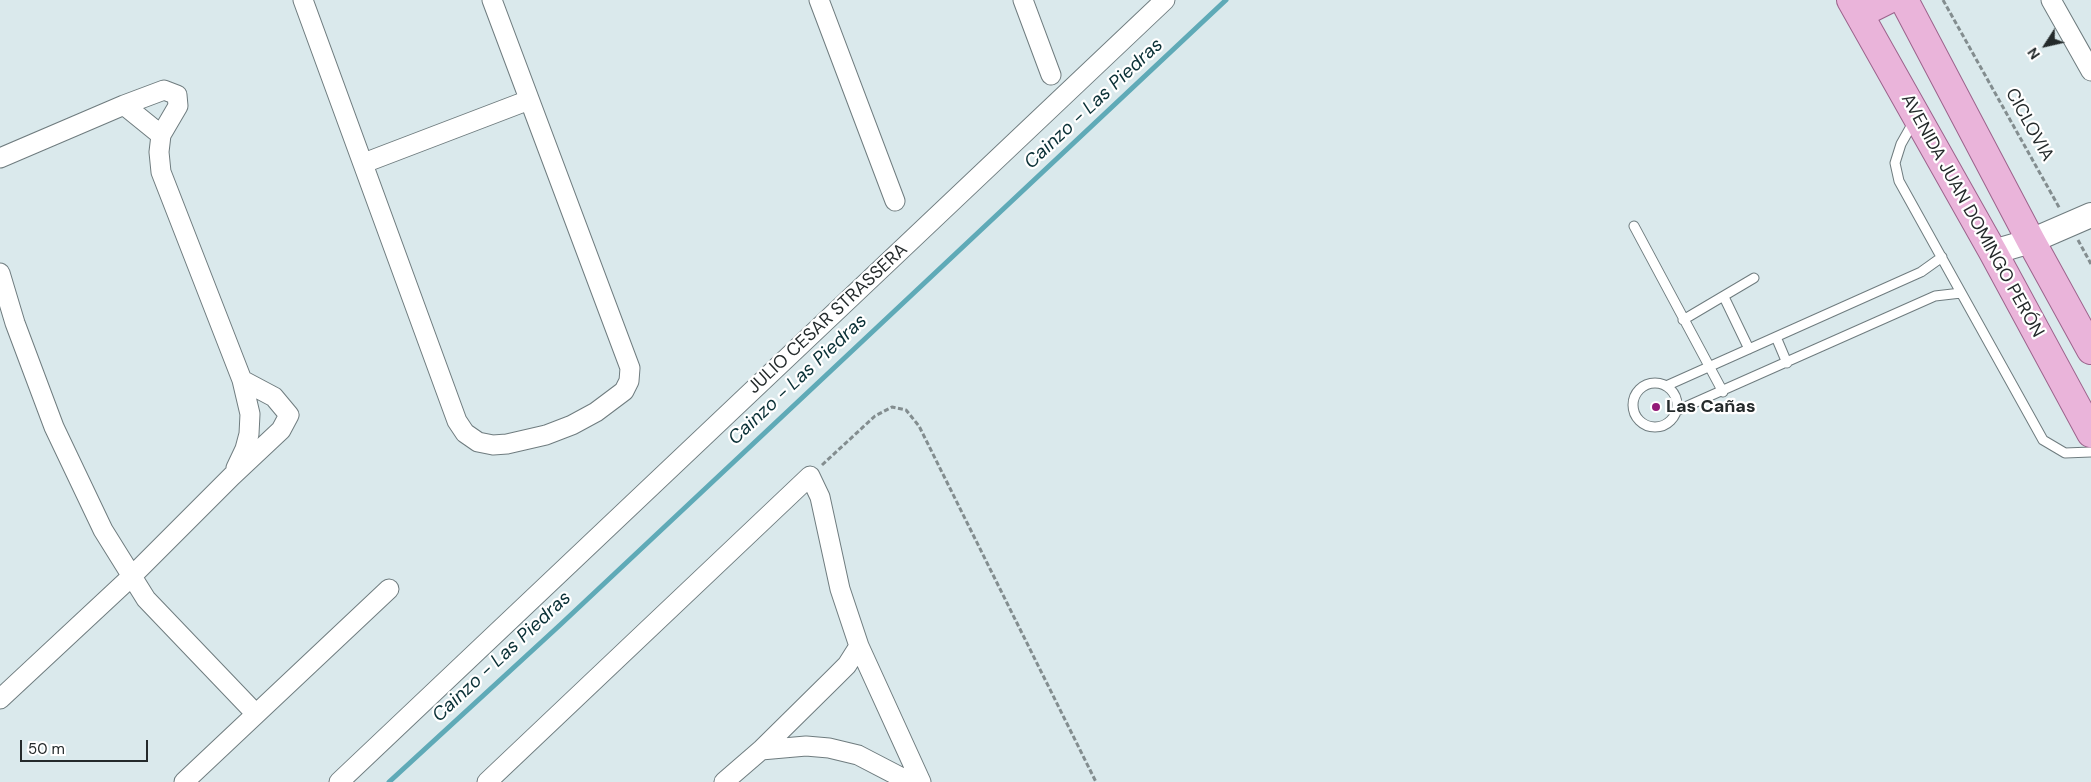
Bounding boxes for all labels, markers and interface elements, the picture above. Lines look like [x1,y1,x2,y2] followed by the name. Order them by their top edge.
[2021,20,2071,70] north arrow
[1020,34,1168,174] water label: Cainzo - Las Piedras
[2023,44,2044,63] text: N
[2000,85,2058,165] street label: CICLOVIA
[1896,91,2048,341] street label: AVENIDA JUAN DOMINGO PERÓN
[744,239,912,399] street label: JULIO CESAR STRASSERA
[724,310,872,450] water label: Cainzo - Las Piedras
[1666,396,1755,418] place label: Las Cañas
[1650,401,1662,413] marker: Las Cañas
[428,587,576,727] water label: Cainzo - Las Piedras
[22,730,150,762] scale bar
[28,739,65,759] text: 50 m

